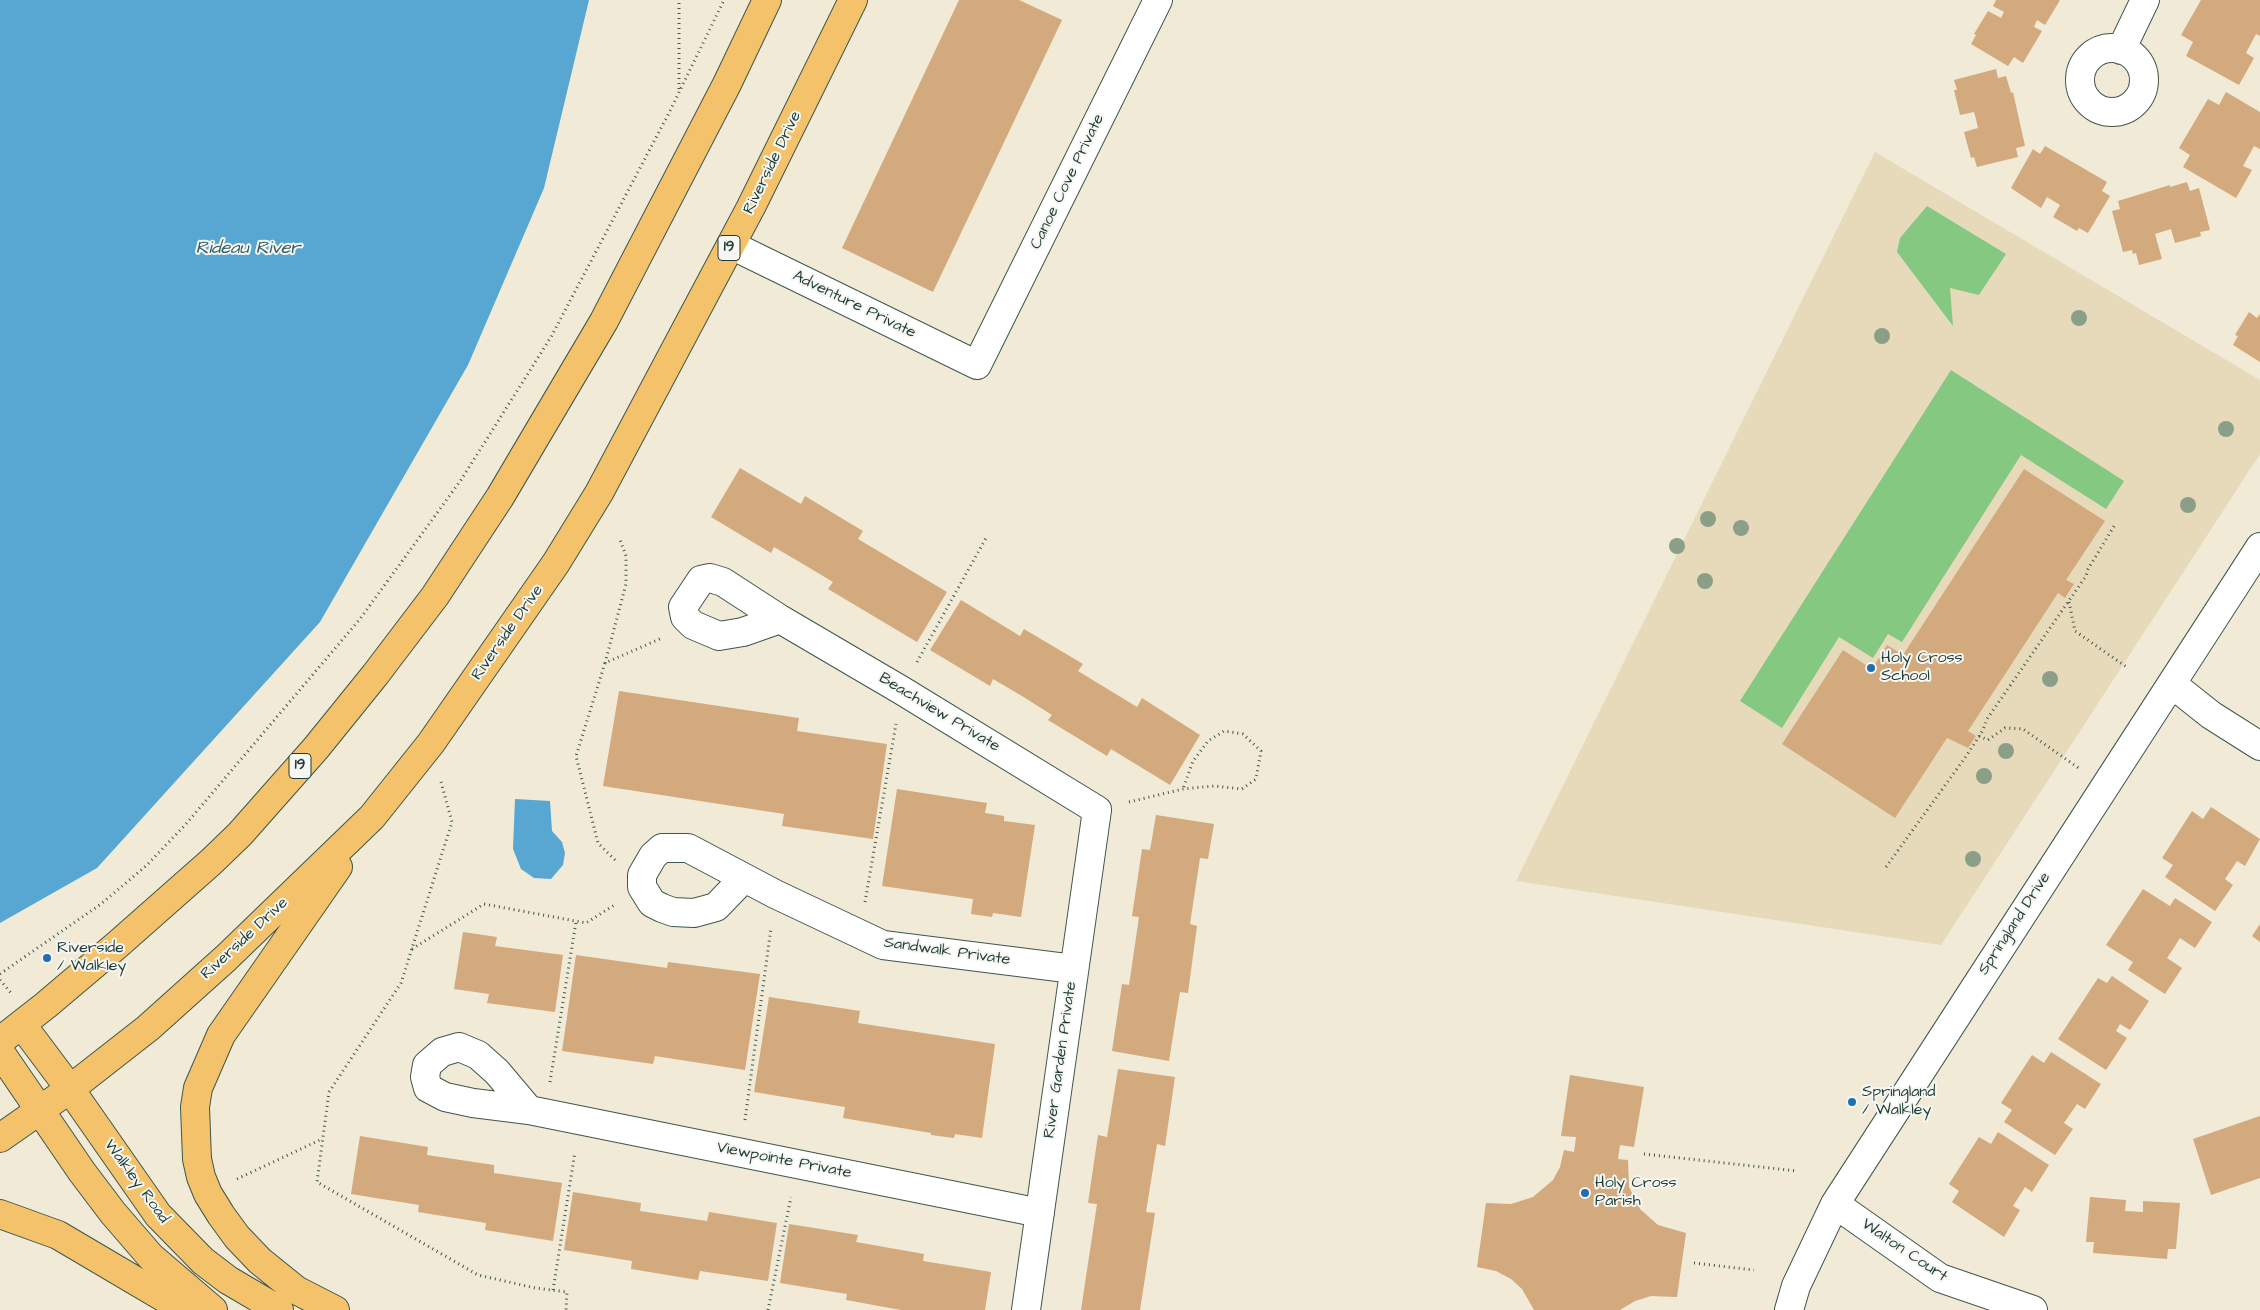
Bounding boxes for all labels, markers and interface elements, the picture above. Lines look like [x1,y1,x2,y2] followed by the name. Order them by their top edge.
[740,109,806,217] street label: Riverside Drive
[1027,111,1109,253] street label: Canoe Cove Private
[718,236,740,260] road number: 19
[196,238,300,260] water label: Rideau River
[789,267,919,343] street label: Adventure Private
[468,582,548,684] street label: Riverside Drive
[1881,649,1963,687] place label: Holy Cross School
[1865,662,1877,674] marker: Holy Cross School
[875,669,1003,757] street label: Beachview Private
[289,754,311,778] road number: 19
[1975,869,2055,979] street label: Springland Drive
[198,894,292,984] street label: Riverside Drive
[883,934,1011,970] street label: Sandwalk Private
[57,939,126,977] place label: Riverside / Walkley
[41,952,53,964] marker: Riverside / Walkley
[1040,980,1082,1140] street label: River Garden Private
[1862,1083,1936,1121] place label: Springland / Walkley
[1846,1096,1858,1108] marker: Springland / Walkley
[99,1136,173,1228] street label: Walkley Road
[715,1139,853,1183] street label: Viewpointe Private
[1595,1174,1677,1212] place label: Holy Cross Parish
[1579,1187,1591,1199] marker: Holy Cross Parish
[1857,1215,1951,1287] street label: Walton Court

